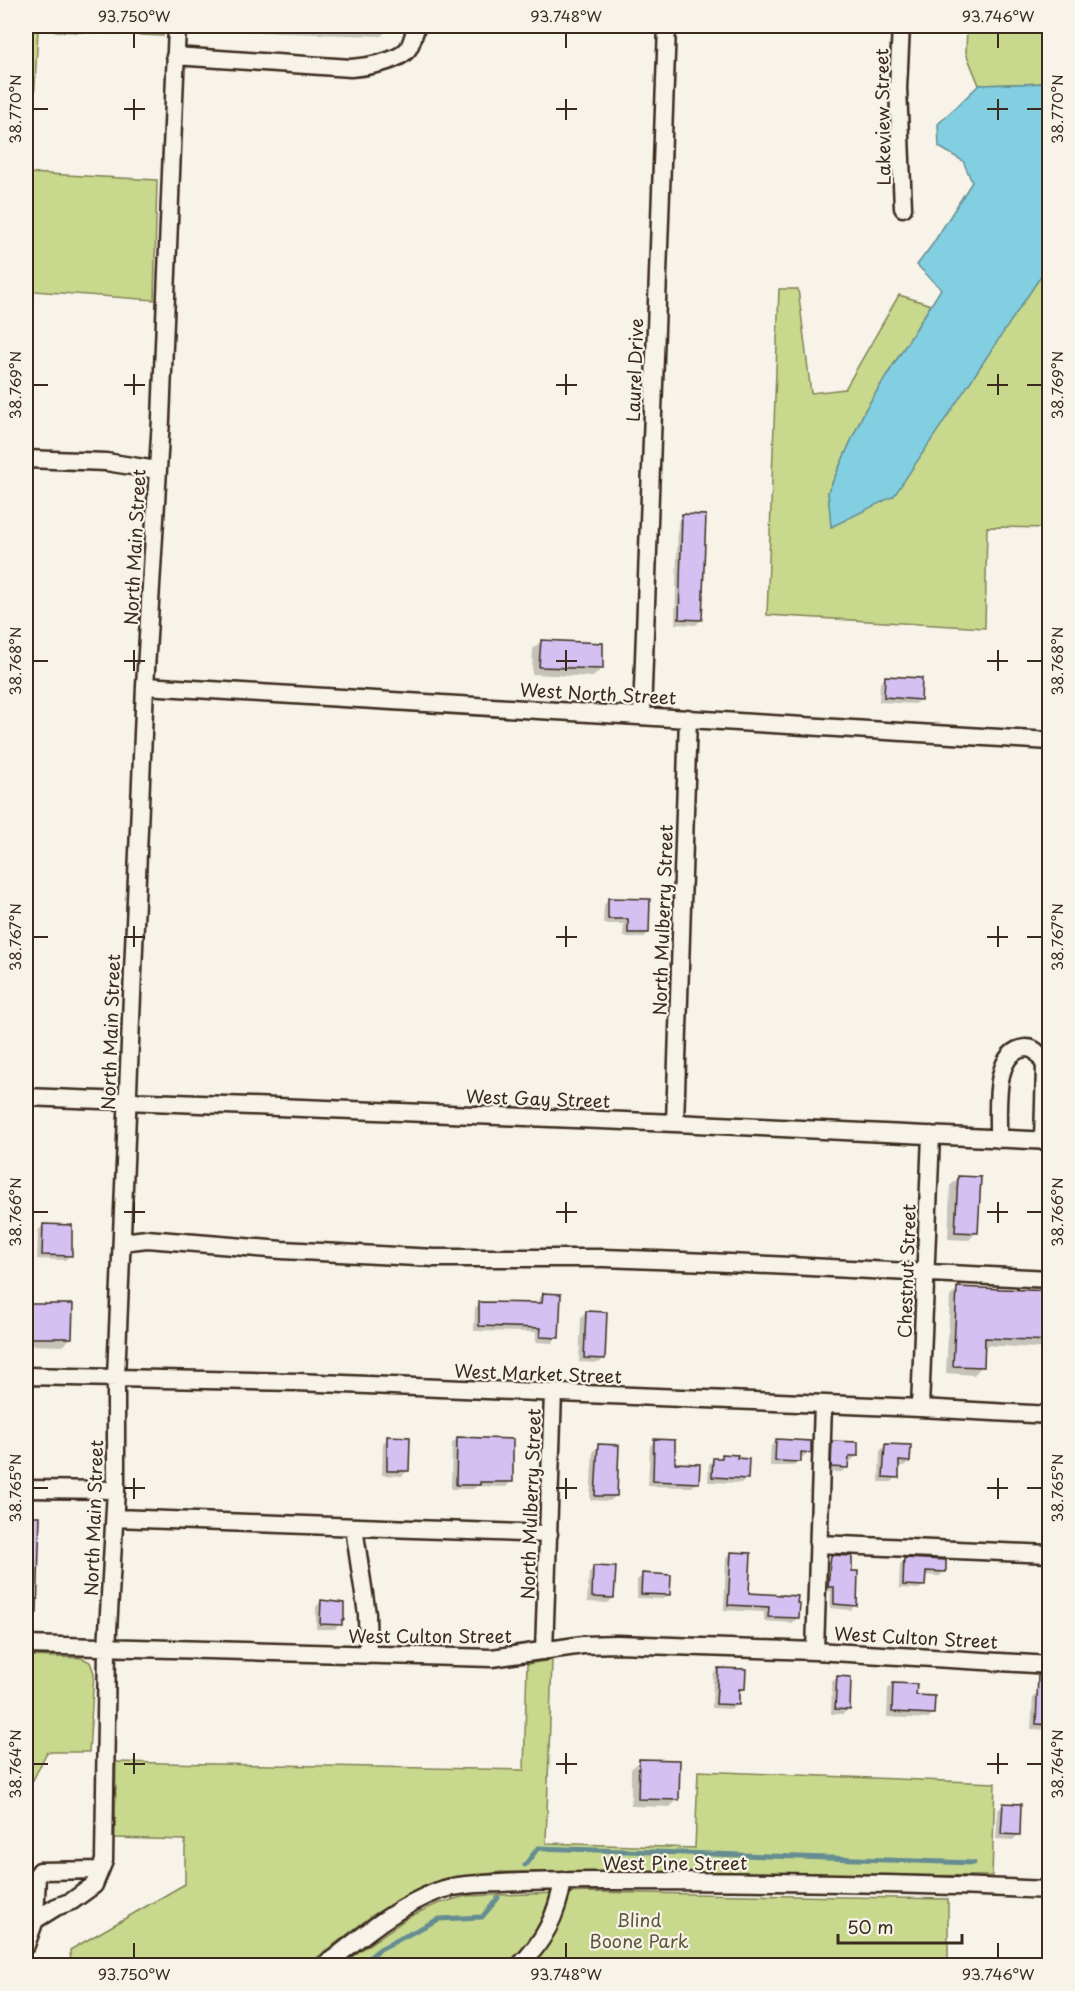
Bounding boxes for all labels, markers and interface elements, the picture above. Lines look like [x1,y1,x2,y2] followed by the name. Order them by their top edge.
[98,4,171,27] text: 93.750°W
[530,4,602,27] text: 93.748°W
[962,4,1035,27] text: 93.746°W
[867,48,897,186] street label: Lakeview Street
[3,74,26,144] text: 38.770°N
[1045,74,1068,144] text: 38.770°N
[619,318,649,422] street label: Laurel Drive
[3,351,26,419] text: 38.769°N
[1045,351,1068,419] text: 38.769°N
[116,468,152,626] street label: North Main Street
[3,627,26,695] text: 38.768°N
[1045,627,1068,695] text: 38.768°N
[519,675,677,711] street label: West North Street
[645,824,679,1016] street label: North Mulberry Street
[3,903,26,971] text: 38.767°N
[1045,903,1068,971] text: 38.767°N
[94,953,126,1111] street label: North Main Street
[465,1082,611,1114] street label: West Gay Street
[3,1177,26,1247] text: 38.766°N
[1045,1177,1068,1247] text: 38.766°N
[890,1203,922,1339] street label: Chestnut Street
[454,1357,622,1389] street label: West Market Street
[513,1408,547,1600] street label: North Mulberry Street
[77,1439,109,1597] street label: North Main Street
[3,1454,26,1522] text: 38.765°N
[1045,1454,1068,1522] text: 38.765°N
[834,1619,998,1655] street label: West Culton Street
[348,1622,512,1649] street label: West Culton Street
[3,1729,26,1799] text: 38.764°N
[1045,1729,1068,1799] text: 38.764°N
[603,1849,747,1876] street label: West Pine Street
[589,1906,689,1954] park label: Blind Boone Park
[838,1907,962,1945] scale bar
[847,1913,894,1940] text: 50 m
[98,1962,171,1985] text: 93.750°W
[530,1962,602,1985] text: 93.748°W
[962,1962,1035,1985] text: 93.746°W

